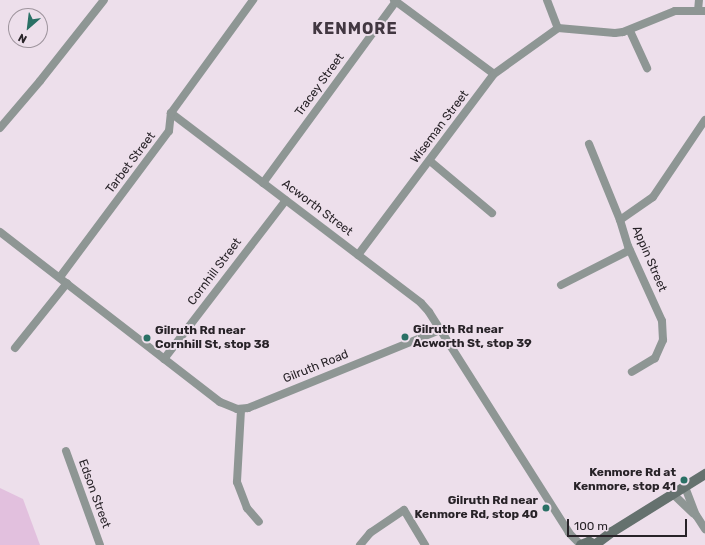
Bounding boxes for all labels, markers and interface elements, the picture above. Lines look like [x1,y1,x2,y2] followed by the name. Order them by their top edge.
[8,8,48,48] north arrow
[312,19,398,39] district label: KENMORE
[16,31,29,46] text: N
[292,51,348,119] street label: Tracey Street
[408,88,472,166] street label: Wiseman Street
[103,129,159,197] street label: Tarbet Street
[279,177,355,239] street label: Acworth Street
[629,224,669,294] street label: Appin Street
[185,236,245,308] street label: Cornhill Street
[413,323,532,351] place label: Gilruth Rd near Acworth St, stop 39
[155,324,270,352] place label: Gilruth Rd near Cornhill St, stop 38
[400,332,410,342] marker: Gilruth Rd near Acworth St, stop 39
[142,333,152,343] marker: Gilruth Rd near Cornhill St, stop 38
[281,347,351,387] street label: Gilruth Road
[75,458,113,530] street label: Edson Street
[573,466,676,494] place label: Kenmore Rd at Kenmore, stop 41
[679,475,689,485] marker: Kenmore Rd at Kenmore, stop 41
[414,494,538,522] place label: Gilruth Rd near Kenmore Rd, stop 40
[541,503,551,513] marker: Gilruth Rd near Kenmore Rd, stop 40
[569,511,689,537] scale bar
[574,519,608,533] text: 100 m

